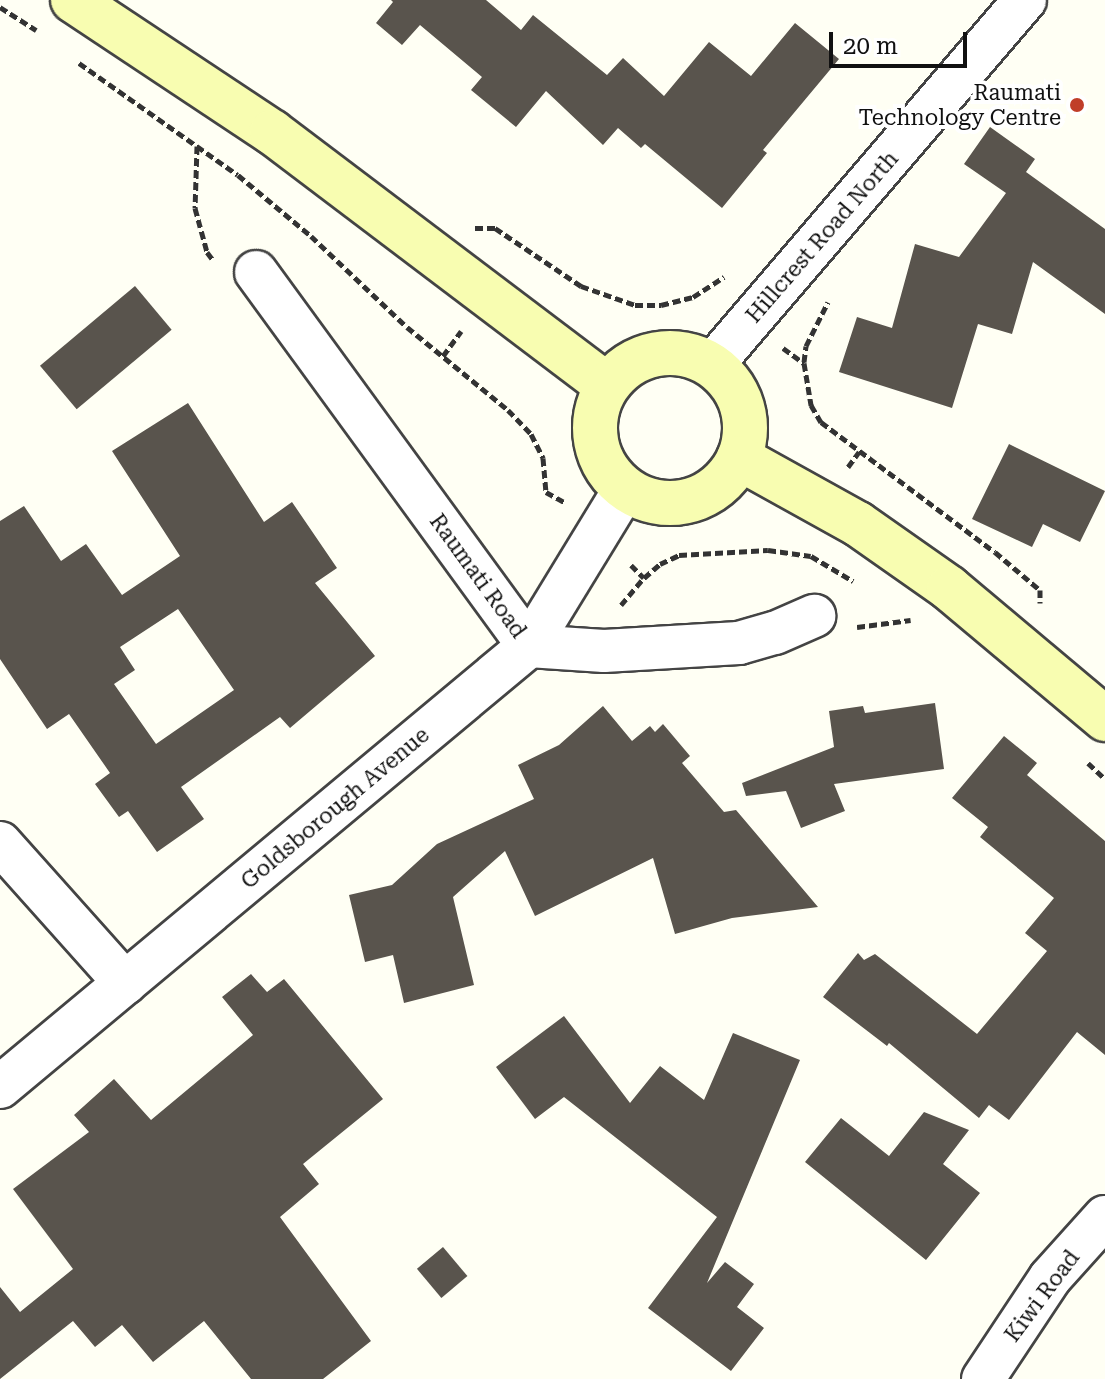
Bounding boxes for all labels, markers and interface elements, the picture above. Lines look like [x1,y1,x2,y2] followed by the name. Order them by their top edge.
[833,16,971,66] scale bar
[843,32,898,60] text: 20 m
[859,79,1061,130] place label: Raumati Technology Centre
[1068,96,1086,114] marker: Raumati Technology Centre
[740,146,904,328] street label: Hillcrest Road North
[424,509,532,643] street label: Raumati Road
[236,722,434,894] street label: Goldsborough Avenue
[999,1245,1085,1347] street label: Kiwi Road

